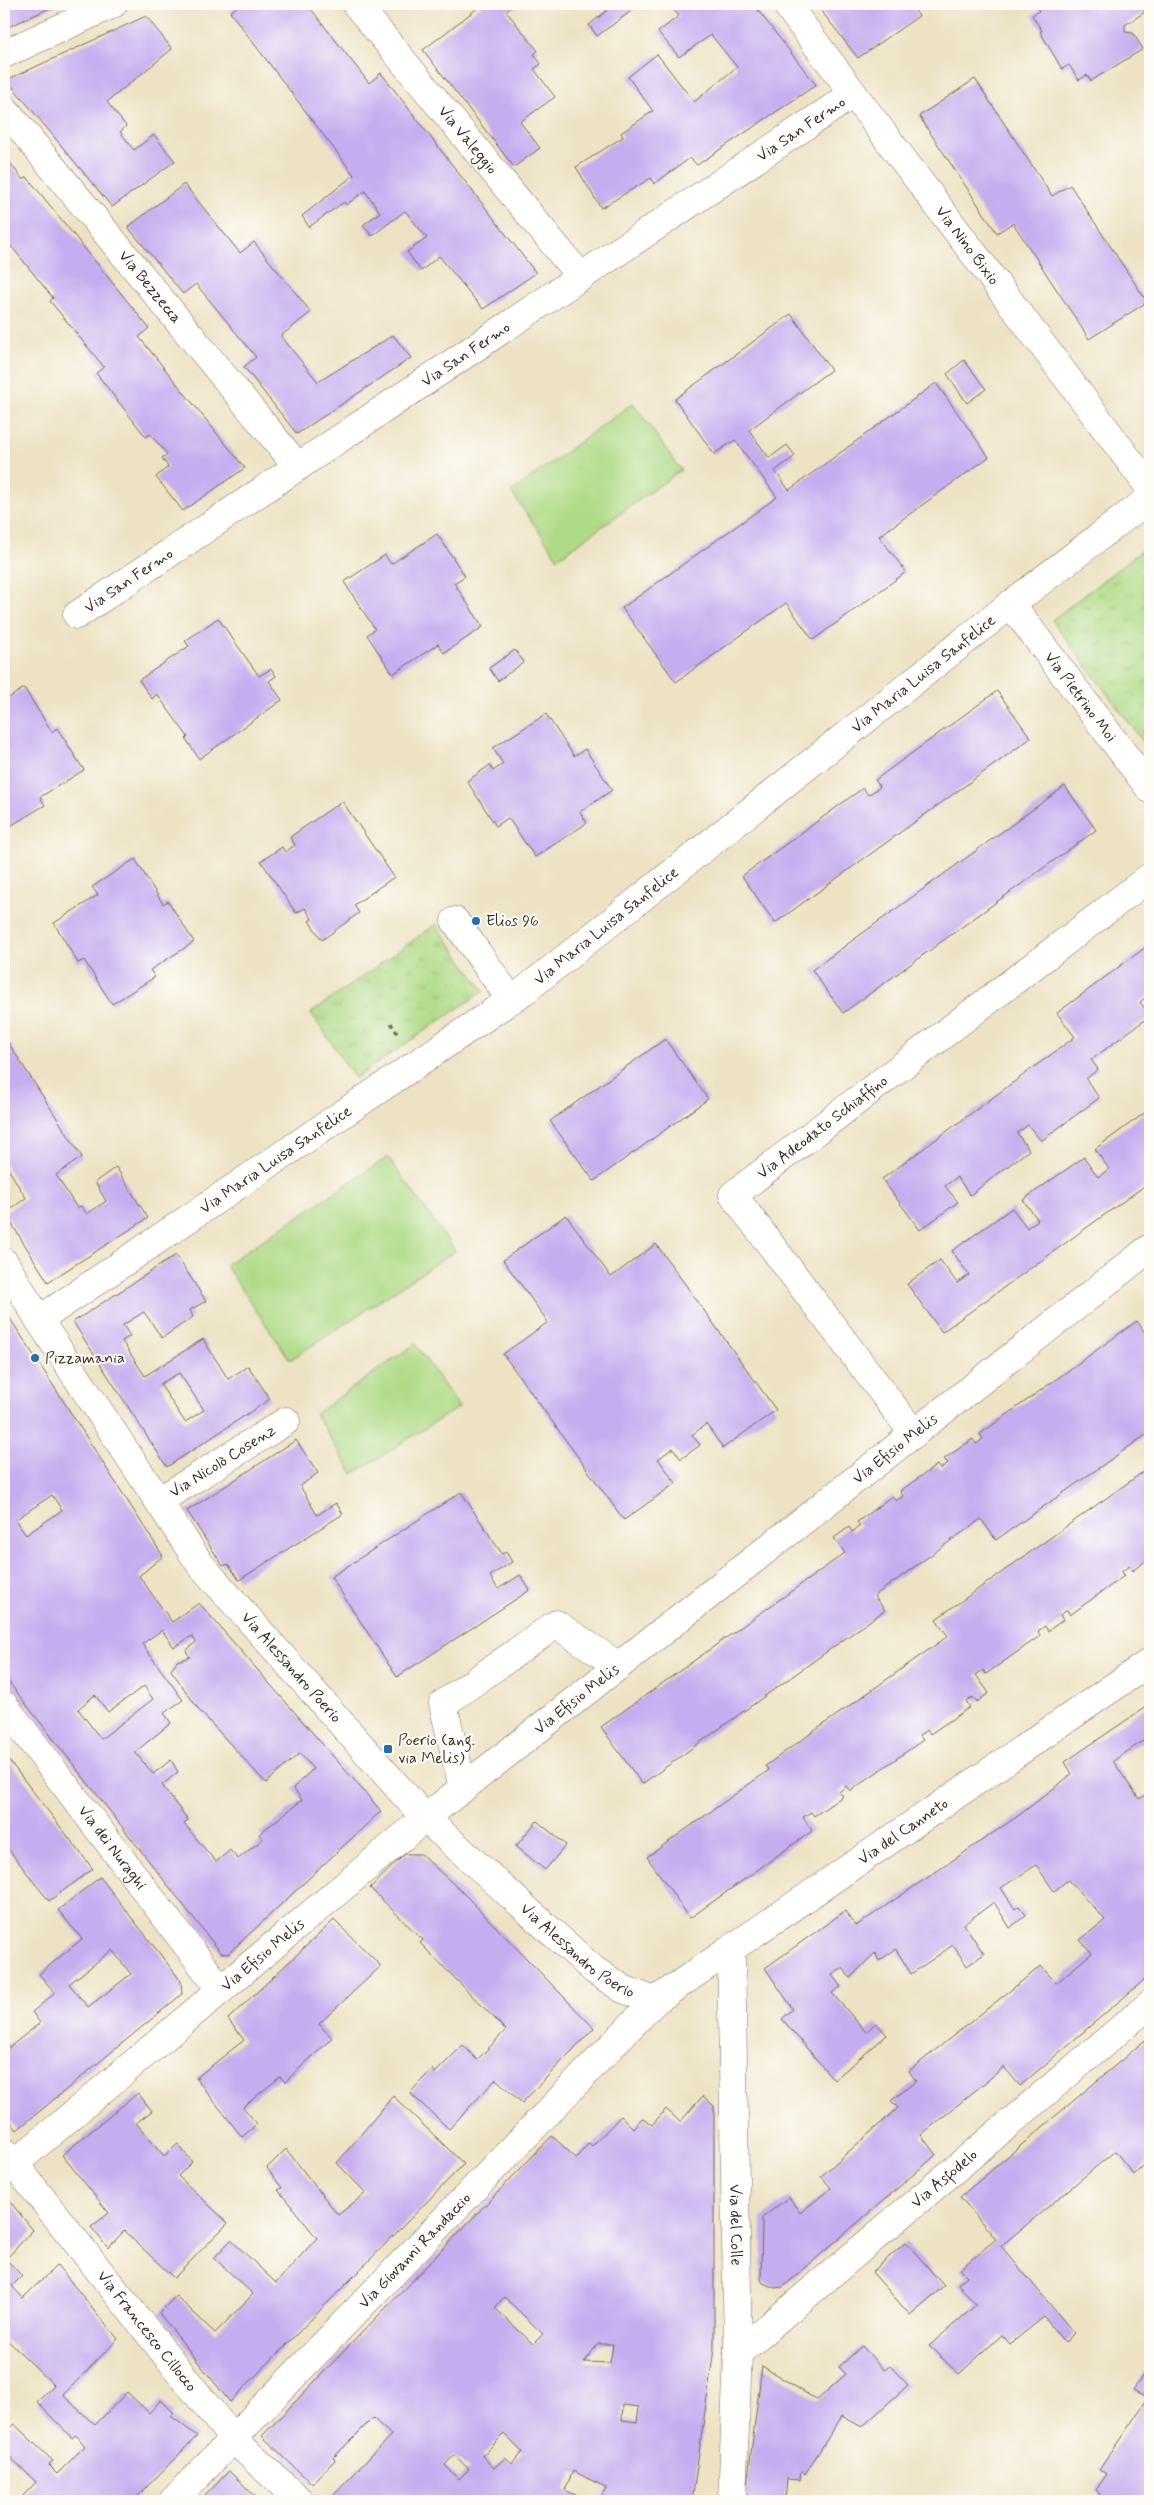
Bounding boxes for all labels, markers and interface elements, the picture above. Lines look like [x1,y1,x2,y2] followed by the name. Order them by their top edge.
[752,91,850,166] street label: Via San Fermo
[433,101,502,179] street label: Via Valeggio
[931,201,1004,289] street label: Via Nino Bixio
[114,246,187,328] street label: Via Bezzecca
[417,317,514,392] street label: Via San Fermo
[80,543,177,618] street label: Via San Fermo
[847,610,1000,738] street label: Via Maria Luisa Sanfelice
[1040,647,1122,746] street label: Via Pietrino Moi
[529,862,683,990] street label: Via Maria Luisa Sanfelice
[486,911,539,932] place label: Elios 96
[470,915,482,927] marker: Elios 96
[753,1070,892,1184] street label: Via Adeodato Schiaffino
[196,1100,356,1218] street label: Via Maria Luisa Sanfelice
[45,1348,125,1369] place label: Pizzamania
[29,1352,41,1364] marker: Pizzamania
[848,1408,942,1489] street label: Via Efisio Melis
[165,1420,280,1502] street label: Via Nicolò Cosenz
[237,1607,346,1727] street label: Via Alessandro Poerio
[529,1659,624,1739] street label: Via Efisio Melis
[398,1730,475,1769] place label: Poerio (ang. via Melis)
[382,1743,394,1755] marker: Poerio (ang. via Melis)
[854,1793,952,1870] street label: Via del Canneto
[73,1801,152,1894] street label: Via dei Nuraghi
[516,1898,638,2003] street label: Via Alessandro Poerio
[216,1913,309,1996] street label: Via Efisio Melis
[906,2144,982,2213] street label: Via Asfodelo
[725,2184,747,2266] street label: Via del Colle
[354,2188,475,2313] street label: Via Giovanni Randaccio
[92,2266,202,2396] street label: Via Francesco Cillocco

